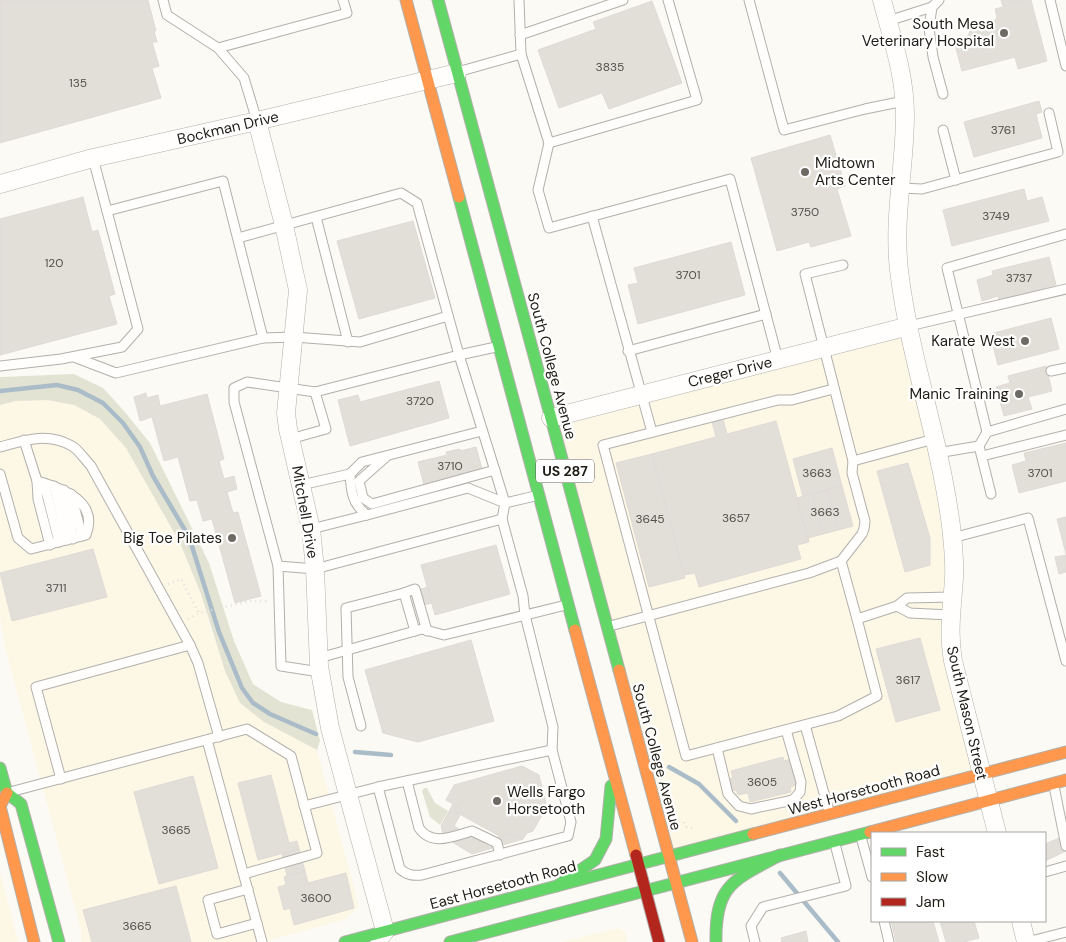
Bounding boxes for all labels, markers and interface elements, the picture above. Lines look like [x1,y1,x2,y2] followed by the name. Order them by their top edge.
[862,14,994,51] place label: South Mesa Veterinary Hospital
[998,27,1010,39] marker: South Mesa Veterinary Hospital
[596,59,624,75] house number: 3835
[69,75,87,91] house number: 135
[175,107,281,149] street label: Bockman Drive
[991,122,1015,138] house number: 3761
[815,153,896,190] place label: Midtown Arts Center
[799,166,811,178] marker: Midtown Arts Center
[791,204,819,220] house number: 3750
[982,208,1010,224] house number: 3749
[45,255,63,271] house number: 120
[675,267,701,283] house number: 3701
[1006,270,1032,286] house number: 3737
[523,290,581,442] street label: South College Avenue
[931,331,1015,351] place label: Karate West
[1019,335,1031,347] marker: Karate West
[686,352,774,392] street label: Creger Drive
[909,384,1009,404] place label: Manic Training
[1013,388,1025,400] marker: Manic Training
[406,393,434,409] house number: 3720
[437,458,463,474] house number: 3710
[536,460,594,482] road number: US 287
[287,464,323,560] street label: Mitchell Drive
[802,465,832,481] house number: 3663
[1027,465,1053,481] house number: 3701
[810,504,840,520] house number: 3663
[722,510,750,526] house number: 3657
[635,511,665,527] house number: 3645
[123,528,222,548] place label: Big Toe Pilates
[226,532,238,544] marker: Big Toe Pilates
[46,580,66,596] house number: 3711
[942,644,992,782] street label: South Mason Street
[896,672,920,688] house number: 3617
[628,681,686,833] street label: South College Avenue
[786,760,942,820] street label: West Horsetooth Road
[747,774,777,790] house number: 3605
[507,782,586,819] place label: Wells Fargo Horsetooth
[491,795,503,807] marker: Wells Fargo Horsetooth
[161,822,191,838] house number: 3665
[871,832,1046,922] legend
[916,842,945,862] text: Fast
[428,856,578,914] street label: East Horsetooth Road
[916,867,949,887] text: Slow
[300,890,332,906] house number: 3600
[916,892,945,912] text: Jam
[122,918,152,934] house number: 3665

